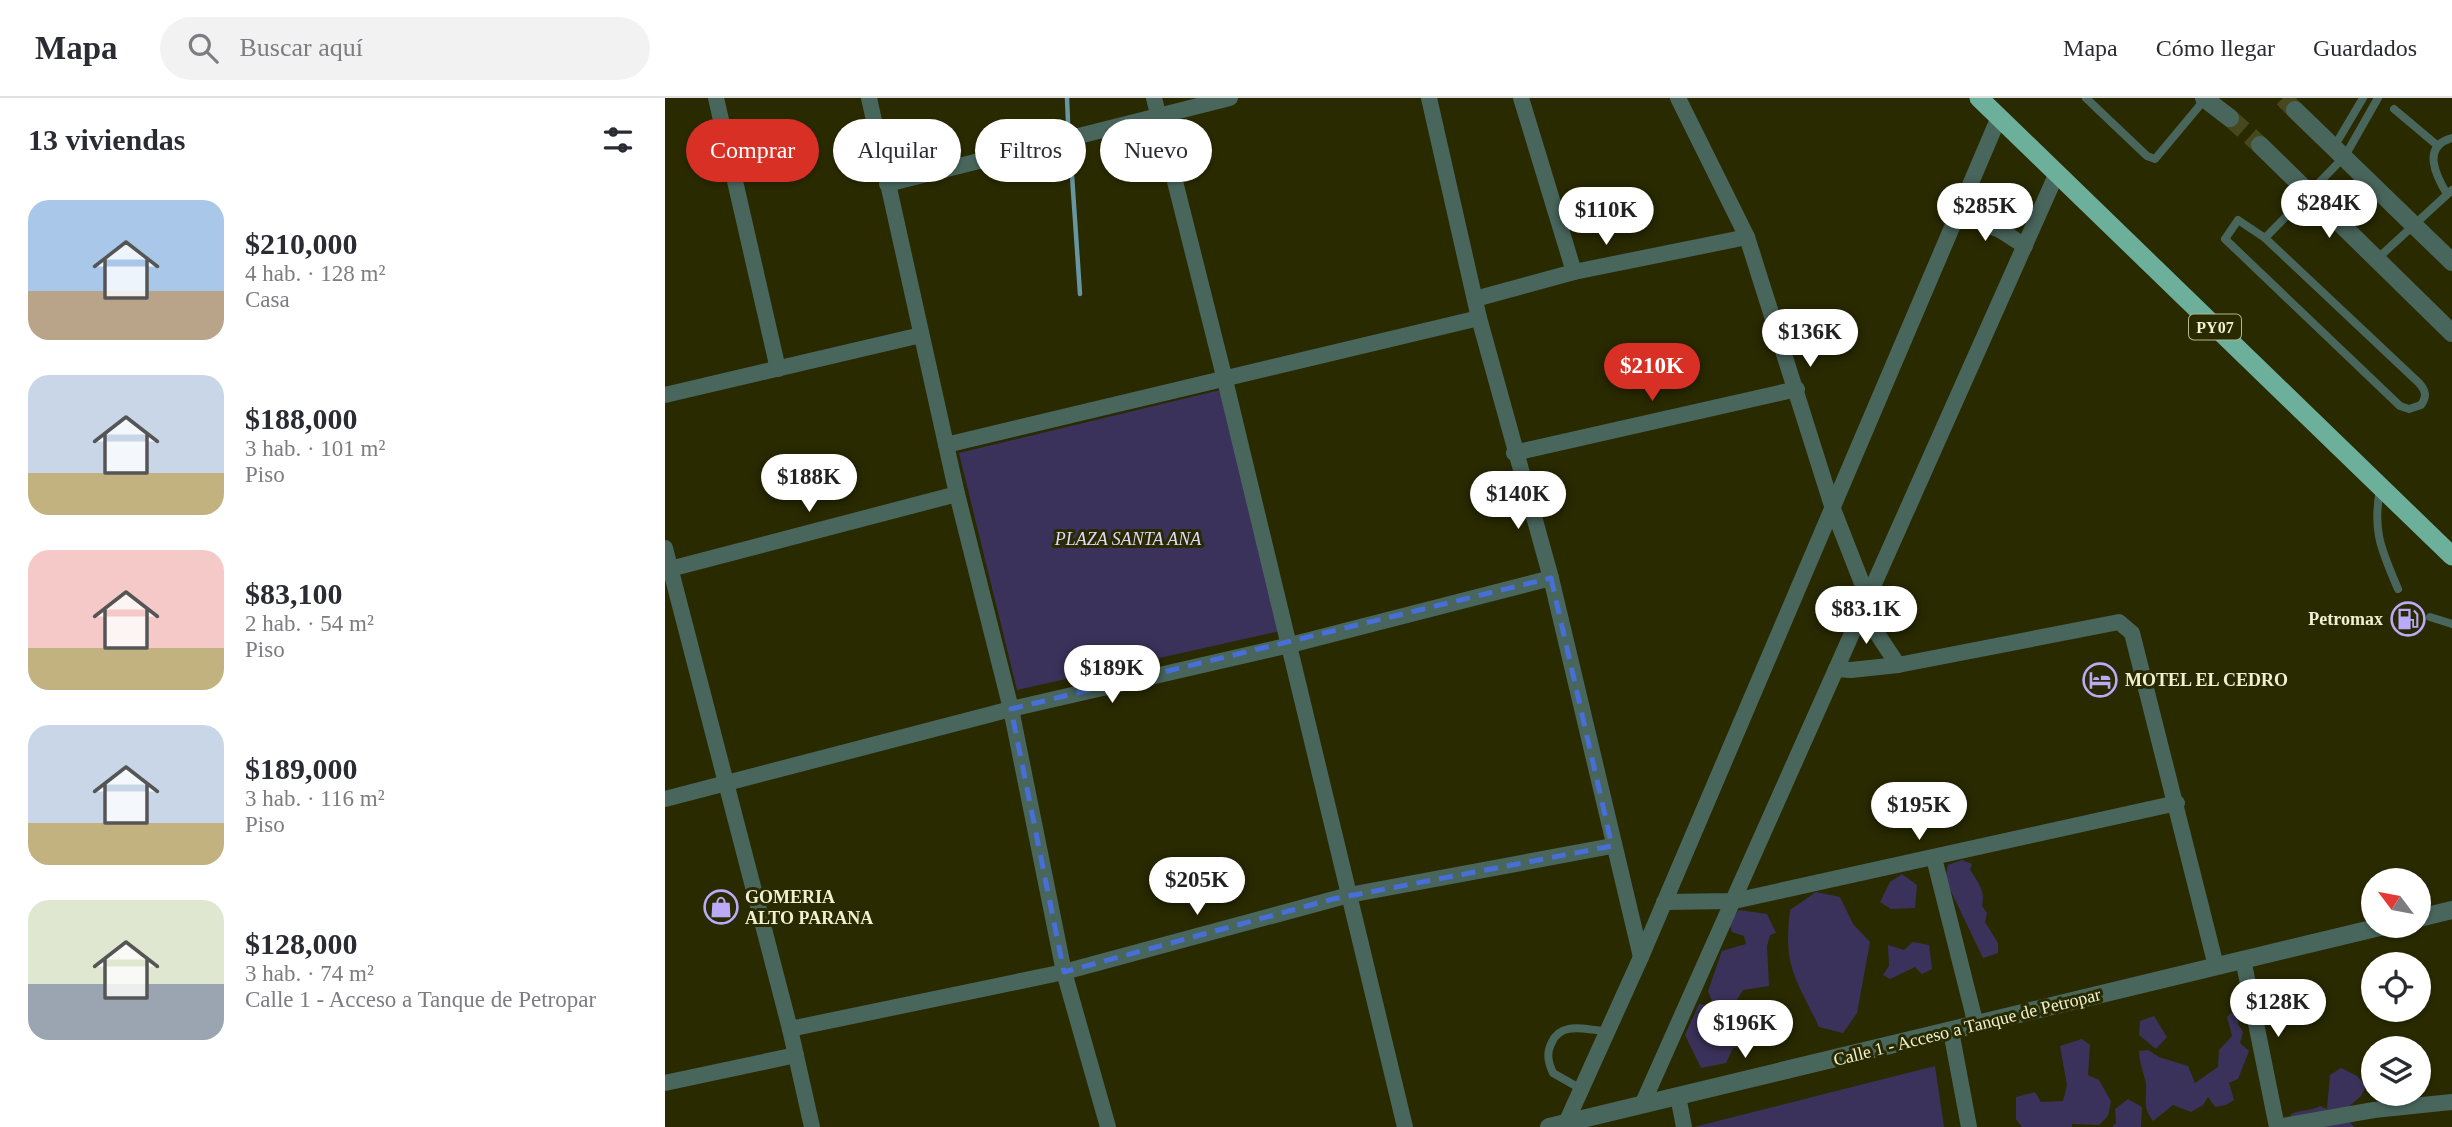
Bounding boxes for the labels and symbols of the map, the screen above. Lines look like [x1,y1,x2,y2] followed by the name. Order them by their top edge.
[2280,180,2378,240] pin: $284K
[1936,184,2034,243] pin: $285K
[1557,188,1655,247] pin: $110K
[1761,310,1859,369] pin: $136K
[2189,314,2241,340] road number: PY07
[1603,344,1701,403] pin: $210K
[760,454,858,514] pin: $188K
[1469,472,1567,531] pin: $140K
[1054,529,1202,549] park label: PLAZA SANTA ANA
[1809,587,1923,646] pin: $83.1K
[2389,600,2427,638] fuel station icon: Petromax
[2308,609,2383,629] place label: Petromax
[1063,646,1161,705] pin: $189K
[2081,661,2119,699] hotel icon: MOTEL EL CEDRO
[2125,670,2288,690] place label: MOTEL EL CEDRO
[1870,782,1968,842] pin: $195K
[1148,858,1246,917] pin: $205K
[2361,868,2431,938] north arrow
[745,887,873,928] place label: GOMERIA ALTO PARANA
[702,888,740,926] shop icon: GOMERIA ALTO PARANA
[2229,979,2327,1039] pin: $128K
[1831,984,2103,1070] street label: Calle 1 - Acceso a Tanque de Petropar
[1696,1000,1794,1060] pin: $196K

